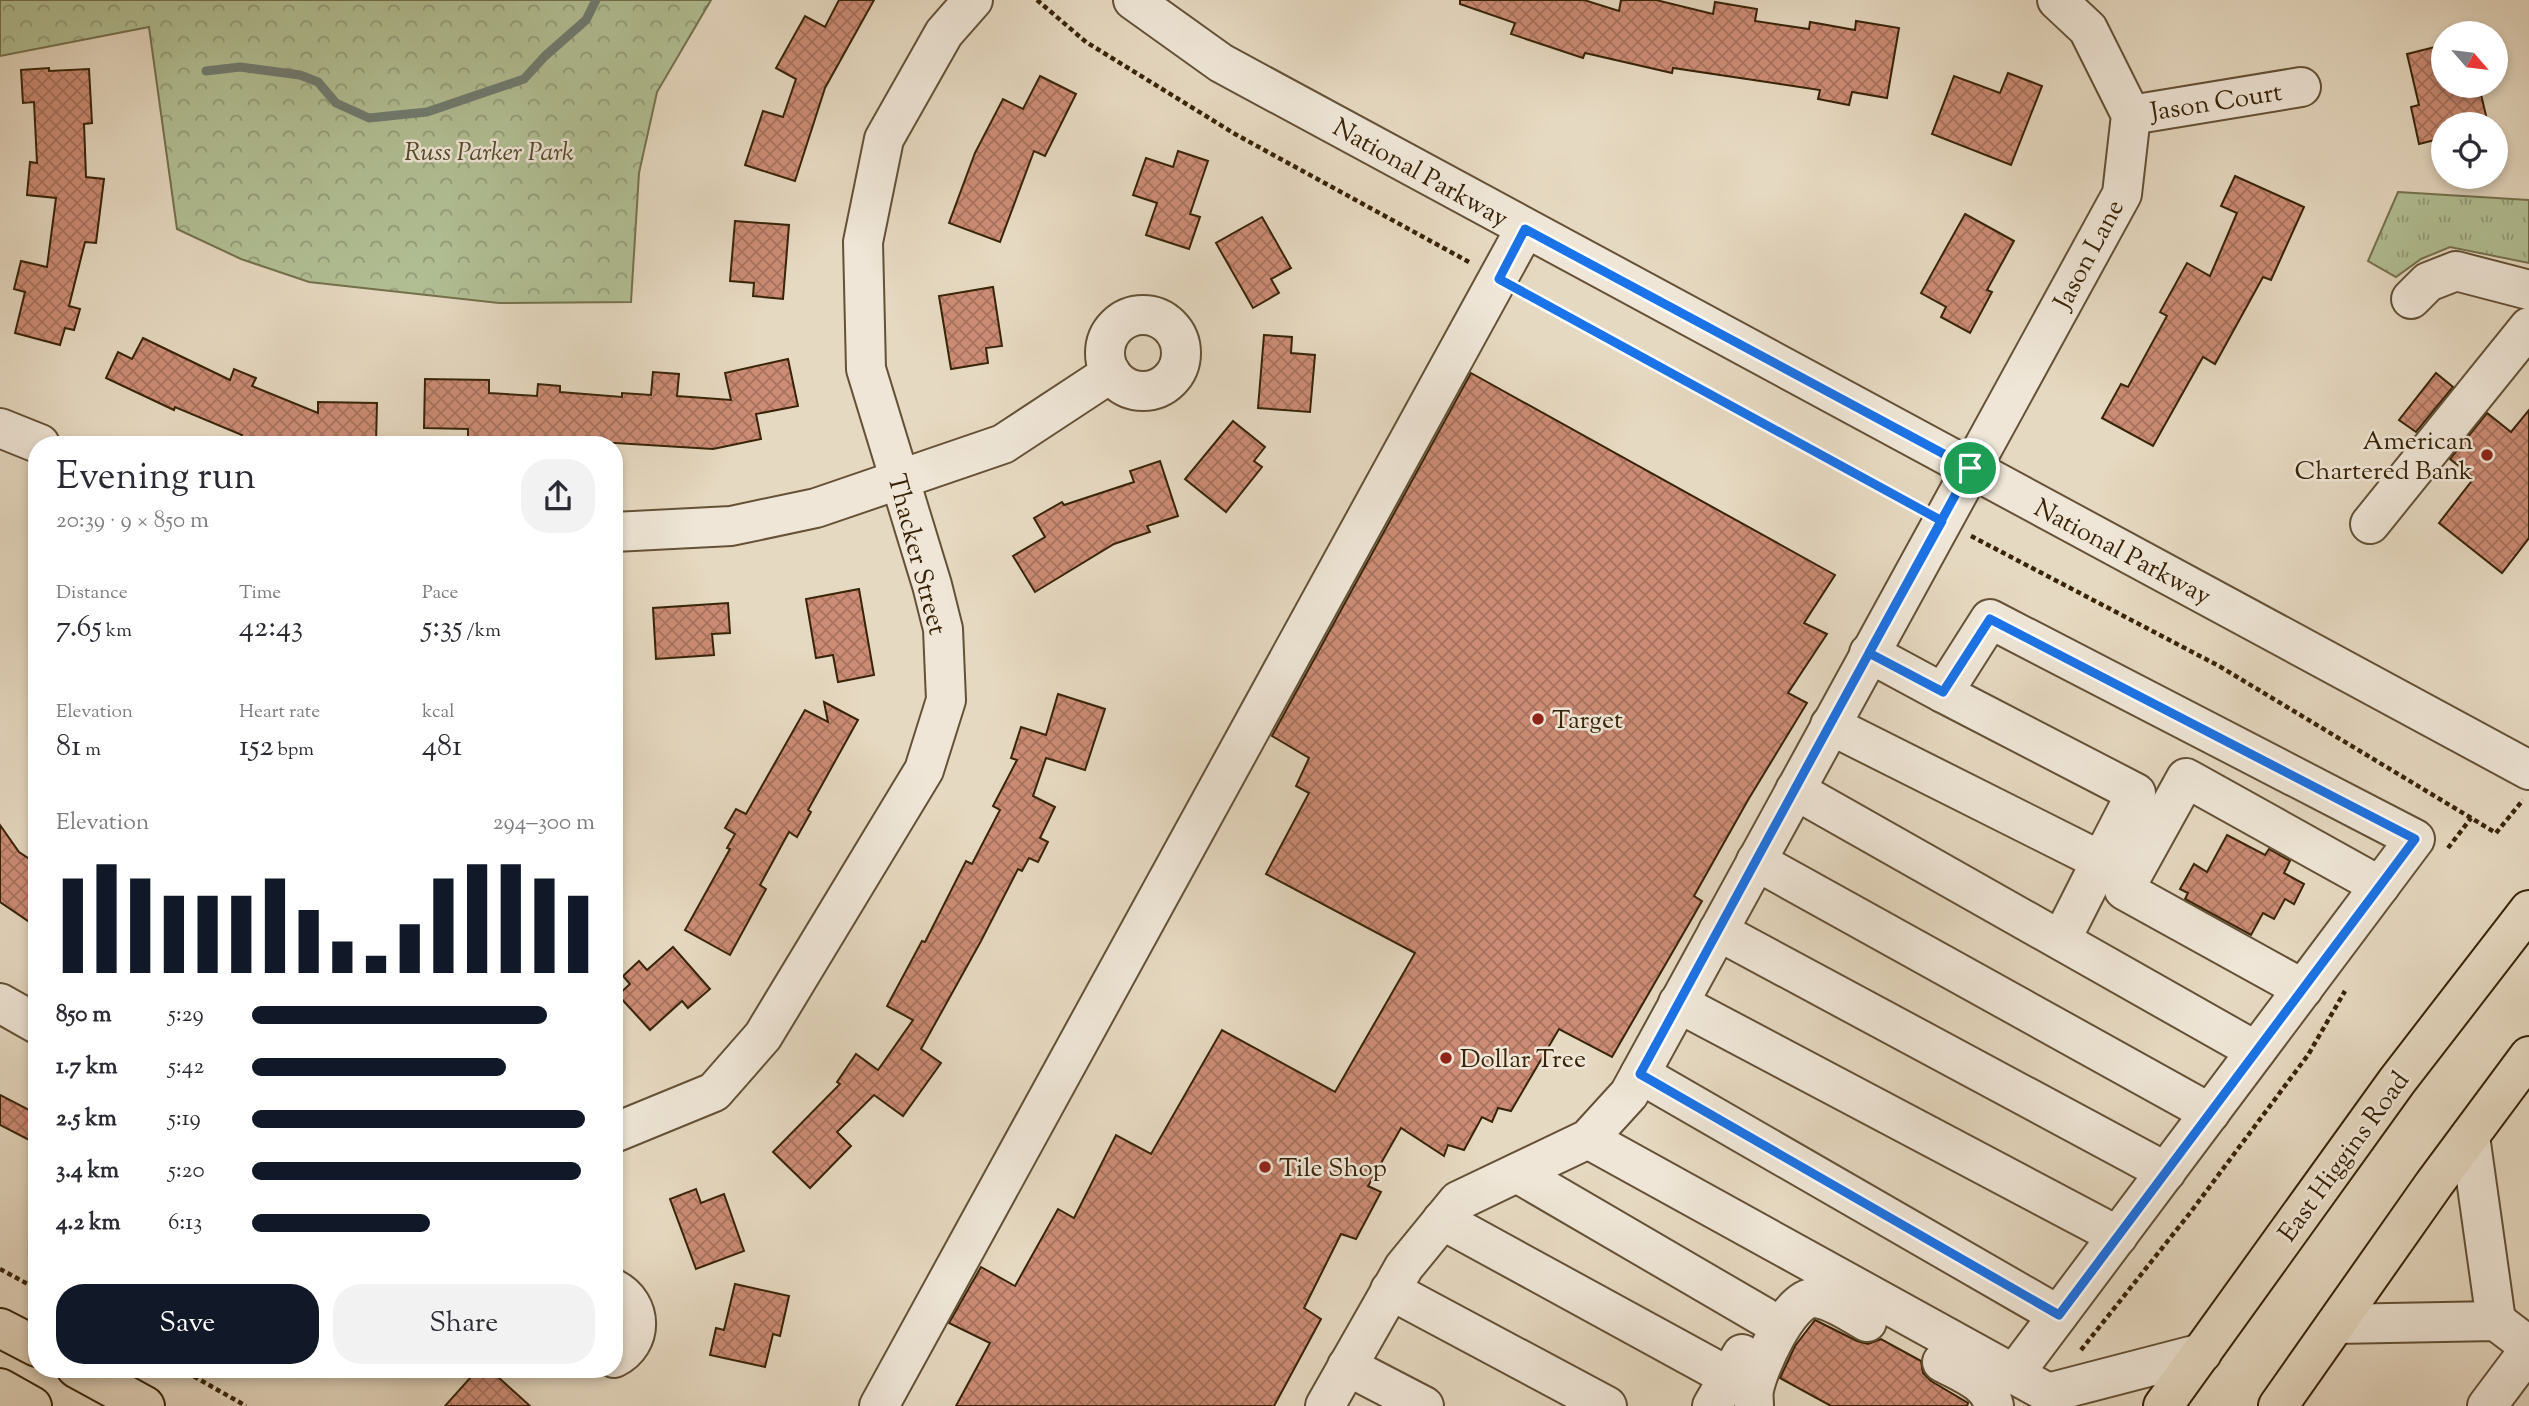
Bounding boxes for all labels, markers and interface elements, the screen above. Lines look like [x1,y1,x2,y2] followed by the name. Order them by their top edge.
[2431,21,2508,98] north arrow
[2431,21,2508,189] map controls
[2146,75,2285,132] street label: Jason Court
[1325,110,1515,238] street label: National Parkway
[2431,112,2508,189] button: locate
[404,135,574,172] park label: Russ Parker Park
[2045,194,2135,318] street label: Jason Lane
[2294,424,2473,491] place label: American Chartered Bank
[1940,438,2000,498] pin
[2479,447,2495,463] marker: American Chartered Bank
[1951,449,1989,487] icon: arrive
[56,452,256,506] text: Evening run
[521,459,595,533] button: share
[876,470,955,639] street label: Thacker Street
[2027,491,2217,616] street label: National Parkway
[56,505,209,538] text: 20:39 · 9 × 850 m
[56,580,128,607] text: Distance
[239,580,281,607] text: Time
[422,580,458,607] text: Pace
[56,607,102,650] text: 7.65
[239,607,303,650] text: 42:43
[422,607,462,650] text: 5:35
[102,618,132,645] text: km
[462,618,501,645] text: /km
[56,699,133,726] text: Elevation
[239,699,320,726] text: Heart rate
[422,699,455,726] text: kcal
[1552,703,1623,740] place label: Target
[1530,711,1546,727] marker: Target
[56,726,81,769] text: 81
[239,726,274,769] text: 152
[422,726,462,769] text: 481
[81,737,101,764] text: m
[274,737,314,764] text: bpm
[56,807,149,840] text: Elevation
[493,807,595,840] text: 294–300 m
[56,999,111,1032] text: 850 m
[168,999,204,1032] text: 5:29
[1460,1042,1586,1079] place label: Dollar Tree
[1438,1050,1454,1066] marker: Dollar Tree
[56,1051,118,1084] text: 1.7 km
[168,1051,204,1084] text: 5:42
[2271,1064,2420,1250] street label: East Higgins Road
[56,1103,117,1136] text: 2.5 km
[168,1103,201,1136] text: 5:19
[1279,1151,1387,1188] place label: Tile Shop
[56,1155,119,1188] text: 3.4 km
[168,1155,205,1188] text: 5:20
[1257,1159,1273,1175] marker: Tile Shop
[56,1207,121,1240] text: 4.2 km
[168,1207,202,1240] text: 6:13
[56,1284,319,1364] button: Save
[333,1284,595,1364] button: Share

